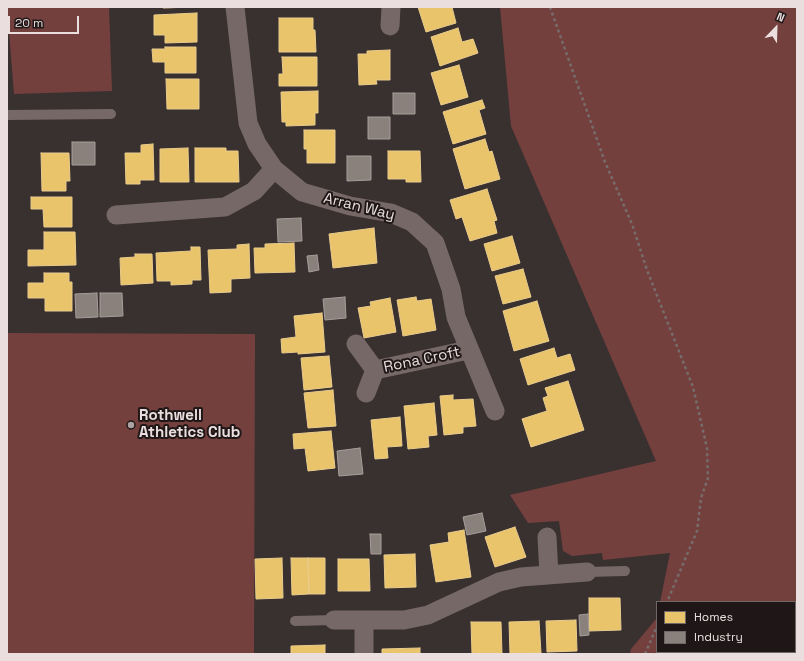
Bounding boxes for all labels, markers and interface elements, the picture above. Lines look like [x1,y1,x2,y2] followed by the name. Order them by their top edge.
[10,8,81,34] scale bar
[756,8,796,48] north arrow
[775,9,787,25] text: N
[15,15,43,31] text: 20 m
[322,189,396,225] street label: Arran Way
[382,343,462,377] street label: Rona Croft
[139,407,240,442] place label: Rothwell Athletics Club
[126,420,136,430] marker: Rothwell Athletics Club
[656,601,796,653] legend
[694,609,733,625] text: Homes
[694,629,743,645] text: Industry

